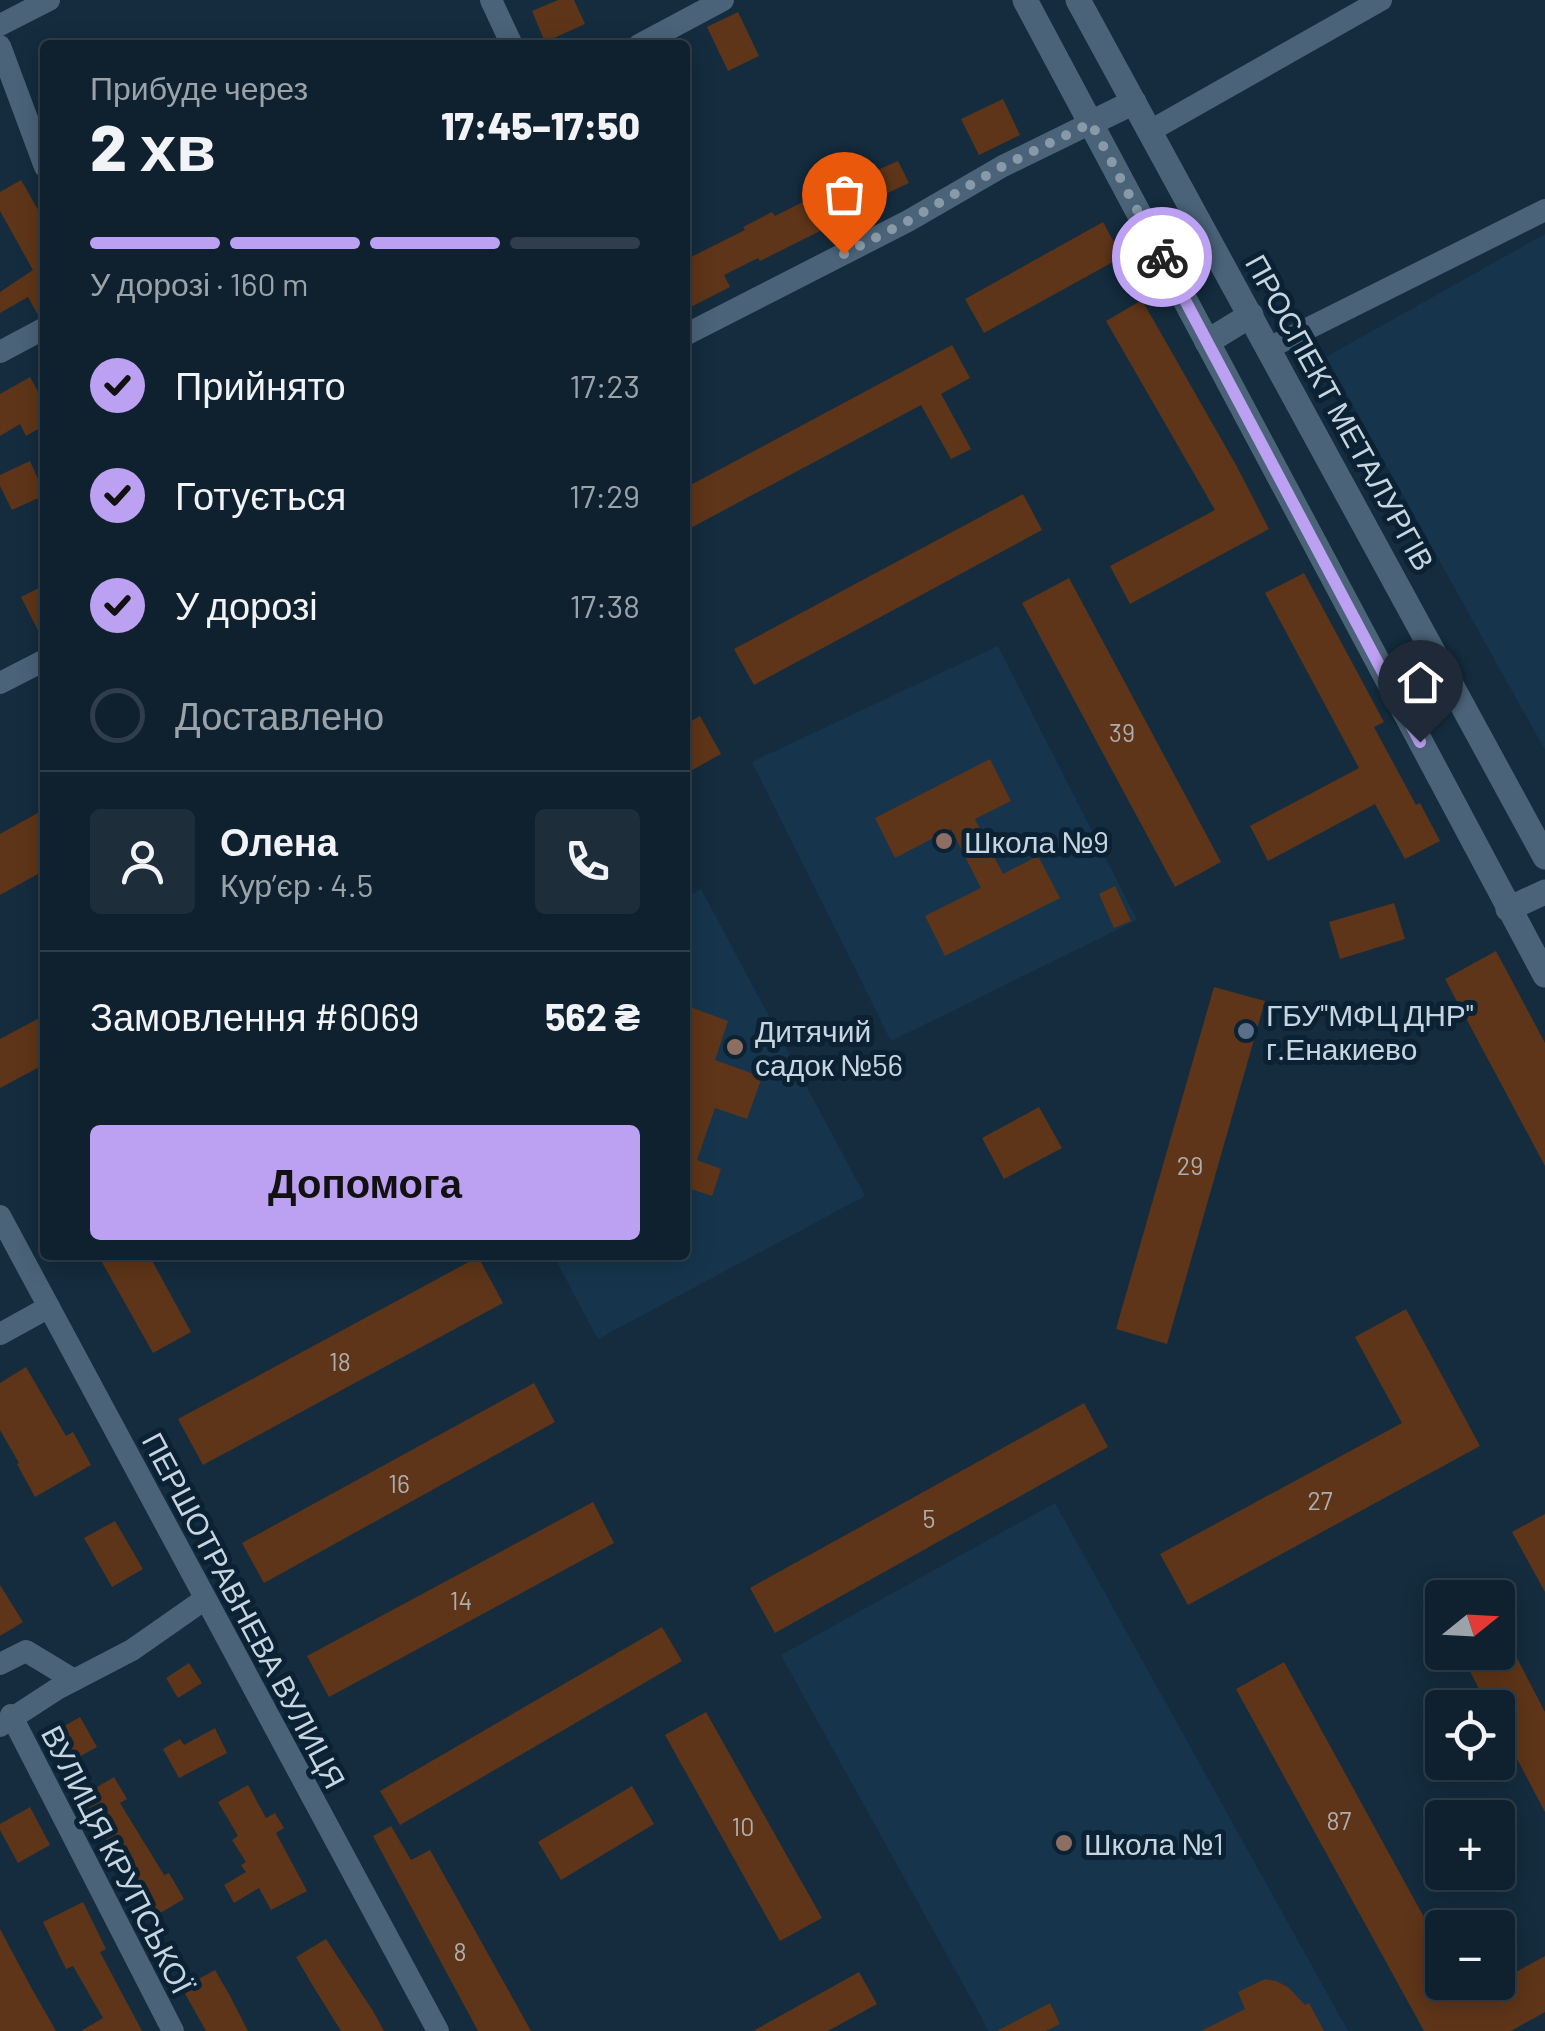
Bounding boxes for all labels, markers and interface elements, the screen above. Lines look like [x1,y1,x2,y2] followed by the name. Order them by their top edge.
[90,68,308,106] text: Прибуде через
[441,102,640,148] text: 17:45–17:50
[90,106,216,184] text: 2 хв
[802,152,887,255] pin
[817,167,872,222] icon: bag
[1112,207,1212,307] courier
[1135,230,1190,285] icon: bike
[1239,248,1443,576] street label: ПРОСПЕКТ МЕТАЛУРГІВ
[90,264,308,302] text: У дорозі · 160 m
[90,358,145,413] icon: check
[175,362,346,408] text: Прийнято
[569,366,640,404] text: 17:23
[90,468,145,523] icon: check
[175,472,346,518] text: Готується
[569,476,640,514] text: 17:29
[90,578,145,633] icon: check
[175,582,318,628] text: У дорозі
[570,586,640,624] text: 17:38
[1378,640,1463,743] pin
[1393,655,1448,710] icon: home
[175,692,384,738] text: Доставлено
[1109,717,1135,747] house number: 39
[90,809,195,914] button: person
[535,809,640,914] button: phone
[220,818,338,864] text: Олена
[964,823,1109,859] place label: Школа №9
[933,830,955,852] marker: Школа №9
[220,865,373,903] text: Кур’єр · 4.5
[90,993,420,1039] text: Замовлення #6069
[545,993,640,1039] text: 562 ₴
[1266,996,1474,1066] place label: ГБУ"МФЦ ДНР" г.Енакиево
[755,1012,903,1082] place label: Дитячий садок №56
[1235,1020,1257,1042] marker: ГБУ"МФЦ ДНР" г.Енакиево
[724,1036,746,1058] marker: Дитячий садок №56
[90,1125,640,1240] button: Допомога
[1177,1150,1203,1180] house number: 29
[329,1346,351,1376] house number: 18
[136,1426,354,1794] street label: ПЕРШОТРАВНЕВА ВУЛИЦЯ
[388,1468,410,1498] house number: 16
[1307,1485,1333,1515] house number: 27
[923,1503,935,1533] house number: 5
[1425,1580,1515,1670] north arrow
[1425,1580,1515,2000] map controls
[450,1585,472,1615] house number: 14
[1425,1690,1515,1780] button: locate
[35,1719,201,2000] street label: ВУЛИЦЯ КРУПСЬКОЇ
[1425,1800,1515,1890] button: +
[1327,1805,1352,1835] house number: 87
[732,1811,754,1841] house number: 10
[1084,1825,1224,1861] place label: Школа №1
[1053,1832,1075,1854] marker: Школа №1
[1425,1910,1515,2000] button: −
[453,1936,467,1966] house number: 8

